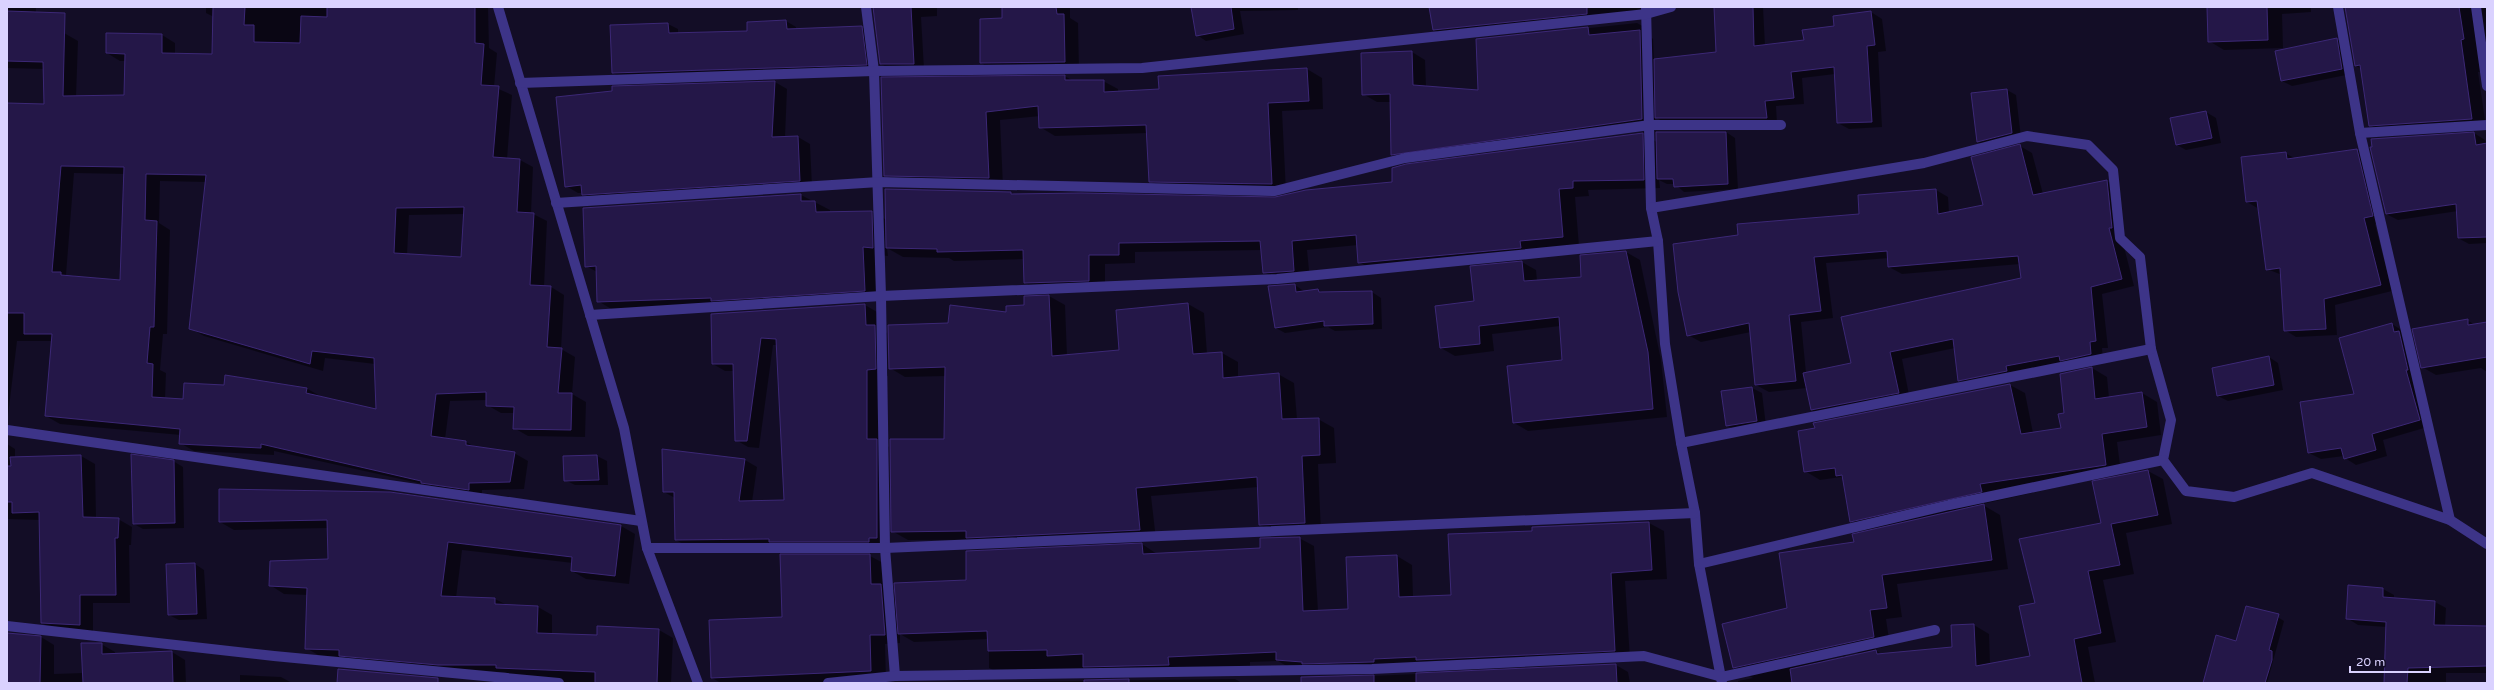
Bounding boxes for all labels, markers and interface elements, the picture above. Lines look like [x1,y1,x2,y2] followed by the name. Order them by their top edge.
[2350,648,2430,674] scale bar
[2356,655,2385,669] text: 20 m

